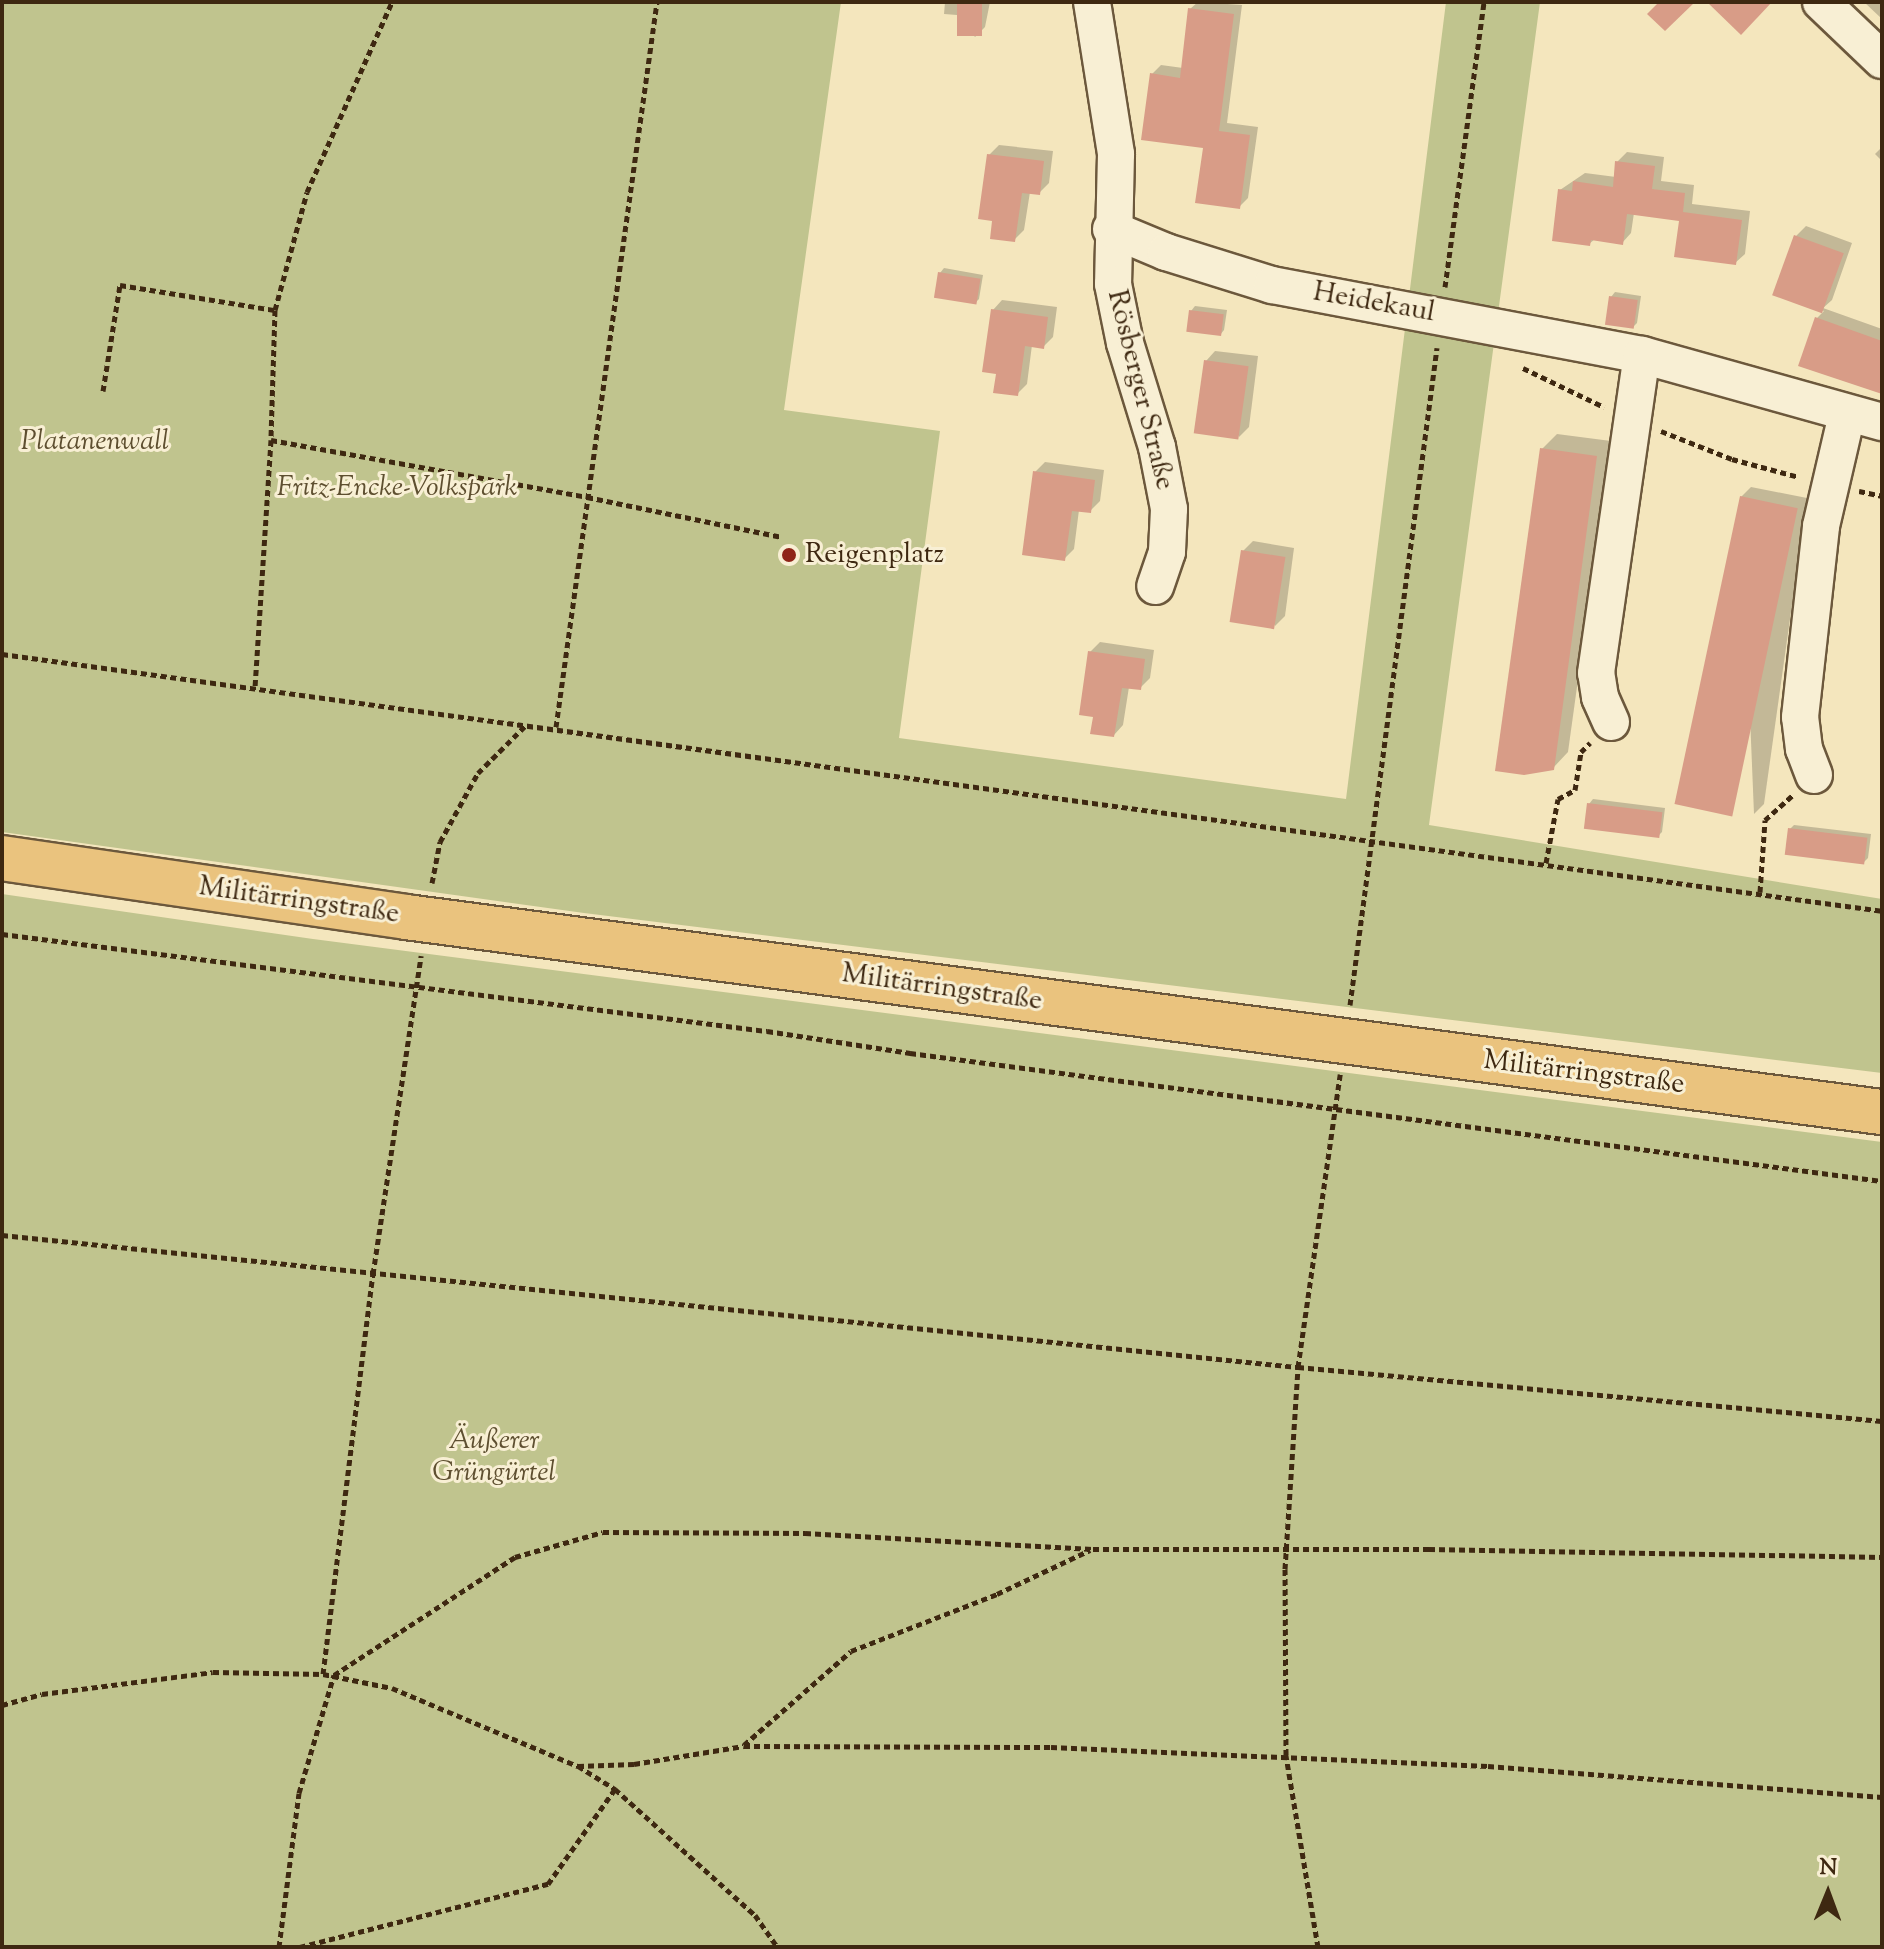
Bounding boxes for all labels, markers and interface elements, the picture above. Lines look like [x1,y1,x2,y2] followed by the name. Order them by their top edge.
[1310,276,1438,330] street label: Heidekaul
[1099,287,1181,493] street label: Rösberger Straße
[21,425,169,459] park label: Platanenwall
[277,471,517,505] park label: Fritz-Encke-Volkspark
[805,538,944,572] place label: Reigenplatz
[780,546,798,564] marker: Reigenplatz
[197,870,401,932] street label: Militärringstraße
[840,957,1044,1019] street label: Militärringstraße
[1482,1044,1686,1102] street label: Militärringstraße
[432,1424,556,1490] park label: Äußerer Grüngürtel
[1788,1853,1868,1933] north arrow
[1819,1853,1837,1885] text: N

